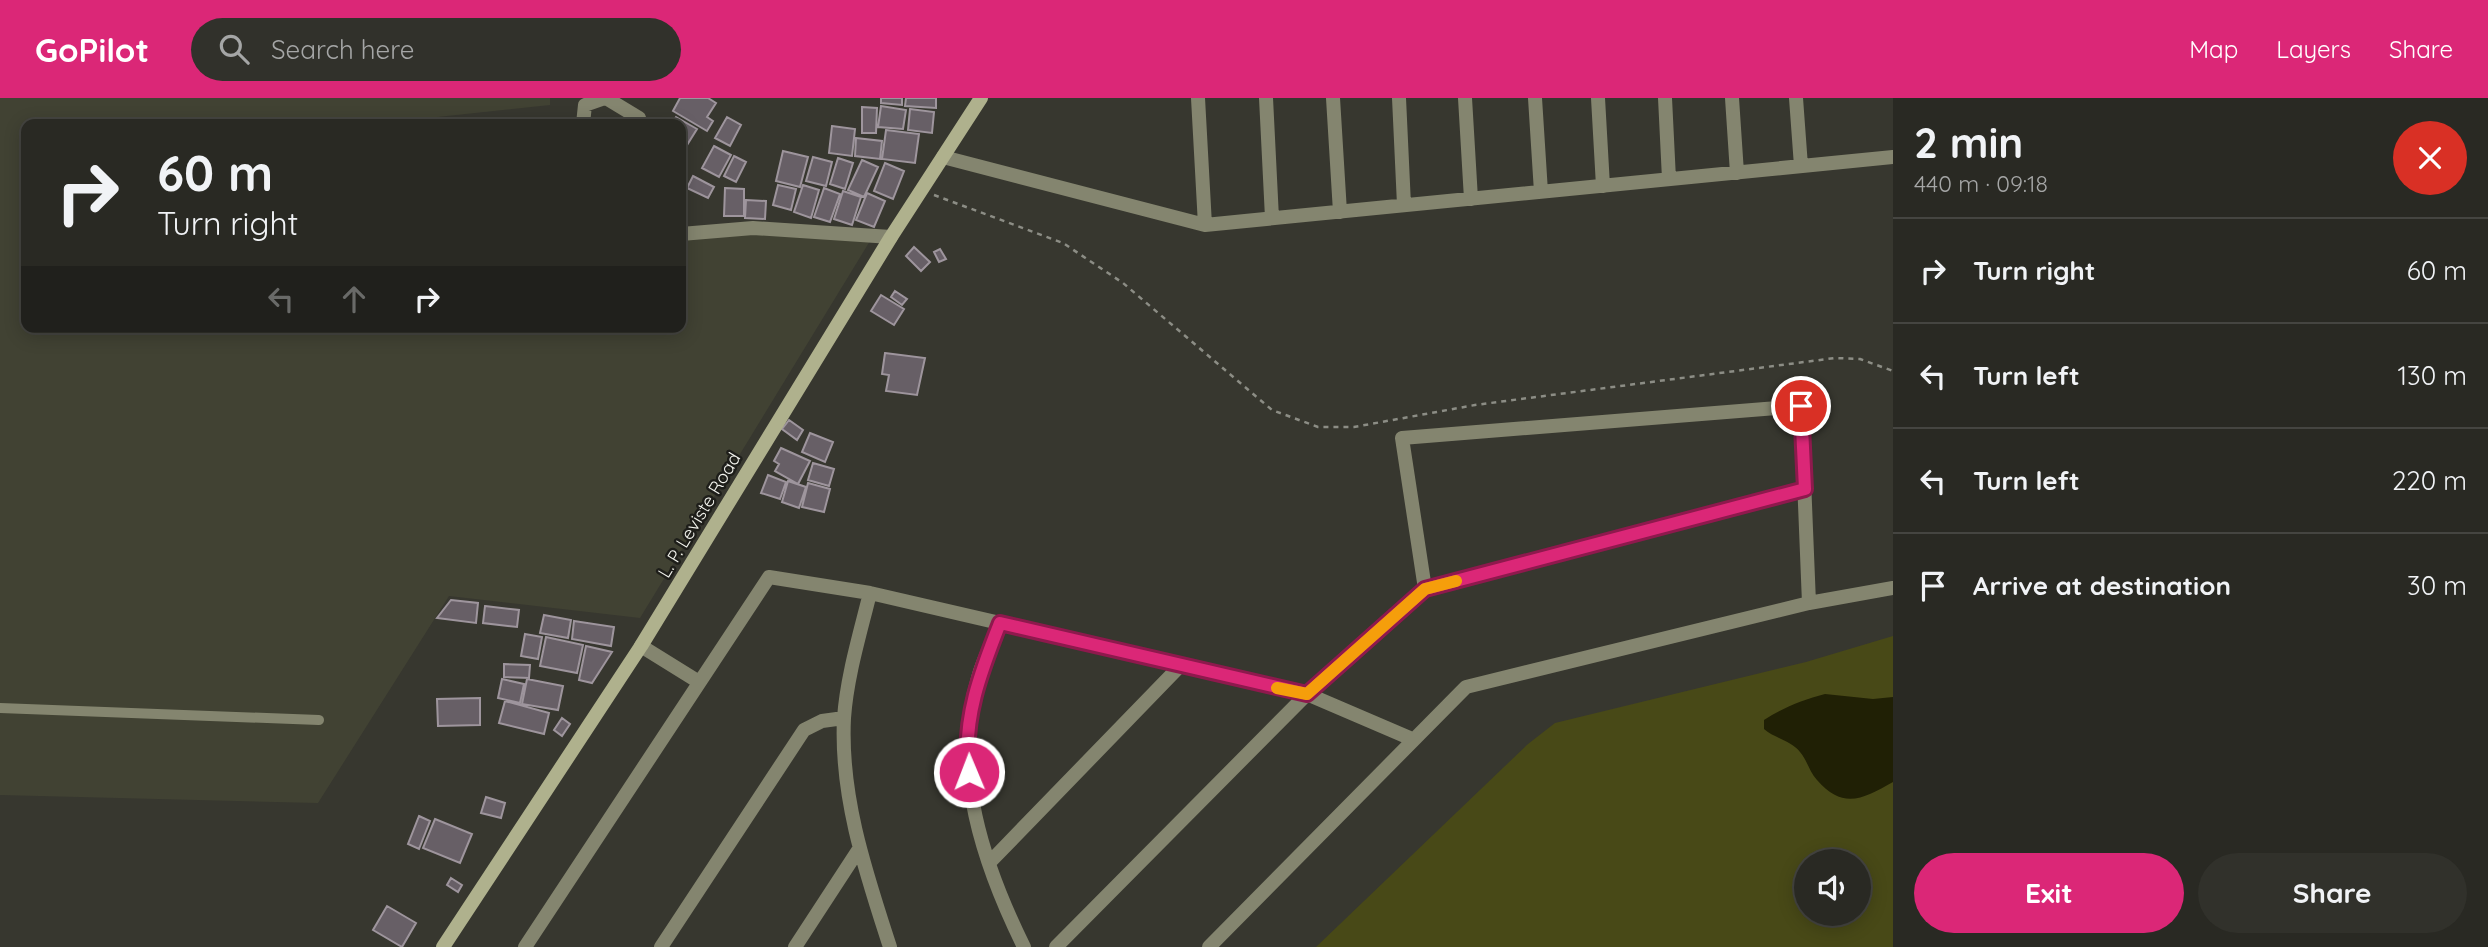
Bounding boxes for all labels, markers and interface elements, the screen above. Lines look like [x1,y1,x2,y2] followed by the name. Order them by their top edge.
[191,18,681,81] search box
[35,29,149,70] text: GoPilot
[215,30,253,68] icon: search
[271,33,414,66] text: Search here
[2189,34,2238,64] text: Map
[2276,34,2351,64] text: Layers
[2389,34,2453,64] text: Share
[1914,116,2023,169] text: 2 min
[2393,121,2467,195] button: close
[157,142,273,203] text: 60 m
[42,147,133,238] icon: right
[1914,169,2048,198] text: 440 m · 09:18
[157,203,298,243] text: Turn right
[1914,252,1952,290] icon: right
[1973,254,2095,287] text: Turn right
[2407,254,2467,287] text: 60 m
[262,280,300,318] icon: left
[335,280,373,318] icon: ahead
[408,280,446,318] icon: right
[1914,357,1952,395] icon: left
[1973,359,2080,392] text: Turn left
[2397,359,2467,392] text: 130 m
[1771,376,1831,436] pin
[1782,387,1820,425] icon: arrive
[653,448,745,582] street label: L. P. Leviste Road
[1914,462,1952,500] icon: left
[1973,464,2080,497] text: Turn left
[2392,464,2467,497] text: 220 m
[1914,567,1952,605] icon: arrive
[1973,569,2231,602] text: Arrive at destination
[2407,569,2467,602] text: 30 m
[932,735,1006,809] position arrow
[1794,849,1871,926] map controls
[1794,849,1871,926] button: sound
[1914,853,2184,933] button: Exit
[2198,853,2467,933] button: Share

